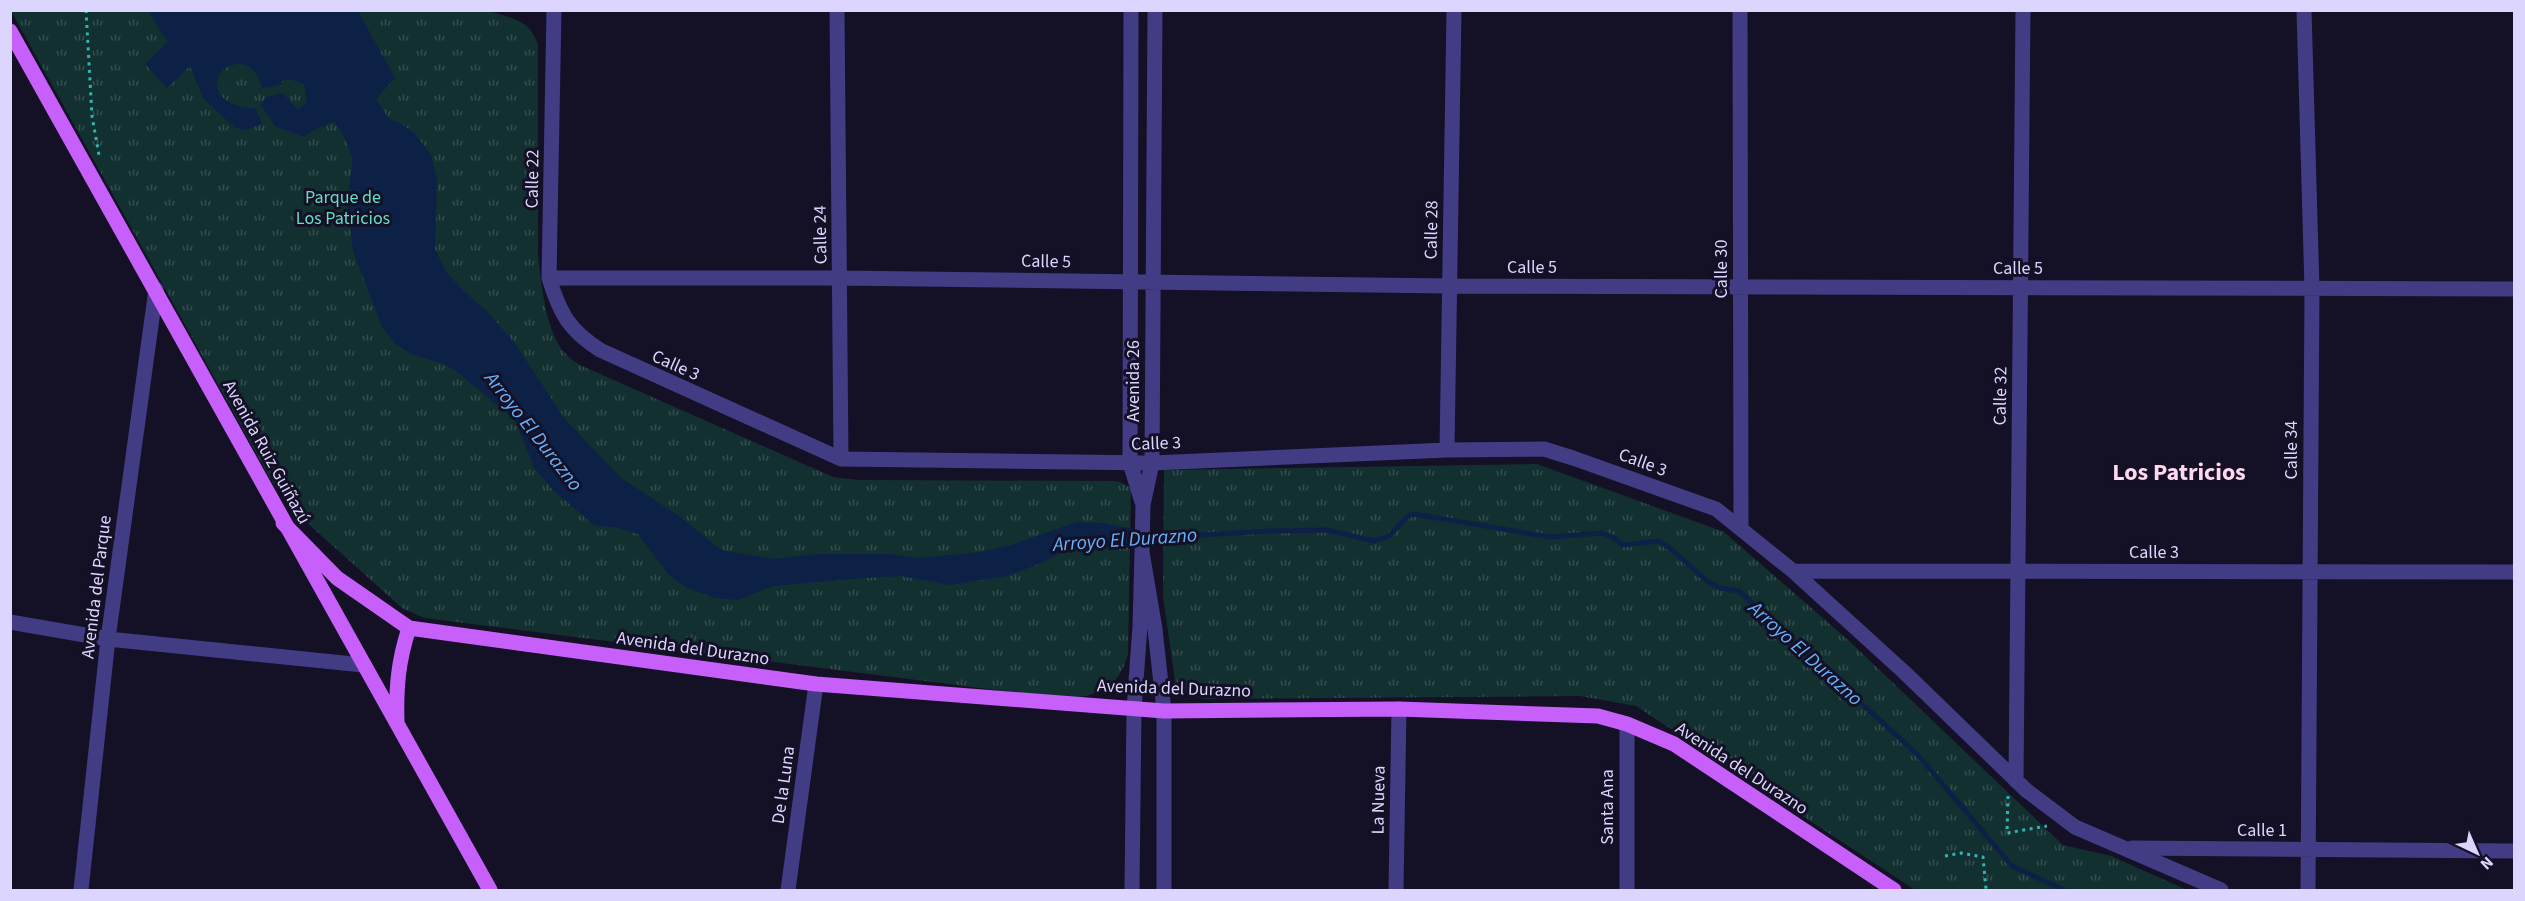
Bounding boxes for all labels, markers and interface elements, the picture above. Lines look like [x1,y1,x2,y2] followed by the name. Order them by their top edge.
[519,149,546,209] street label: Calle 22
[296,185,390,231] park label: Parque de Los Patricios
[1418,200,1445,260] street label: Calle 28
[807,205,834,265] street label: Calle 24
[1709,239,1734,298] street label: Calle 30
[1021,249,1071,274] street label: Calle 5
[1507,255,1557,280] street label: Calle 5
[1993,256,2043,281] street label: Calle 5
[1121,340,1146,422] street label: Avenida 26
[648,344,704,387] street label: Calle 3
[476,364,589,497] water label: Arroyo El Durazno
[1987,366,2014,426] street label: Calle 32
[217,376,317,529] street label: Avenida Ruiz Guiñazú
[2279,420,2304,479] street label: Calle 34
[1131,430,1181,457] street label: Calle 3
[1615,442,1671,483] street label: Calle 3
[2112,455,2246,490] district label: Los Patricios
[75,514,118,660] street label: Avenida del Parque
[1050,521,1198,559] water label: Arroyo El Durazno
[2129,540,2179,565] street label: Calle 3
[1741,594,1868,713] water label: Arroyo El Durazno
[615,625,771,672] street label: Avenida del Durazno
[1097,673,1251,704] street label: Avenida del Durazno
[1670,716,1813,821] street label: Avenida del Durazno
[766,745,801,825] street label: De la Luna
[1365,765,1392,835] street label: La Nueva
[1595,769,1620,845] street label: Santa Ana
[2237,818,2287,843] street label: Calle 1
[2447,823,2507,883] north arrow
[2475,851,2498,875] text: N

